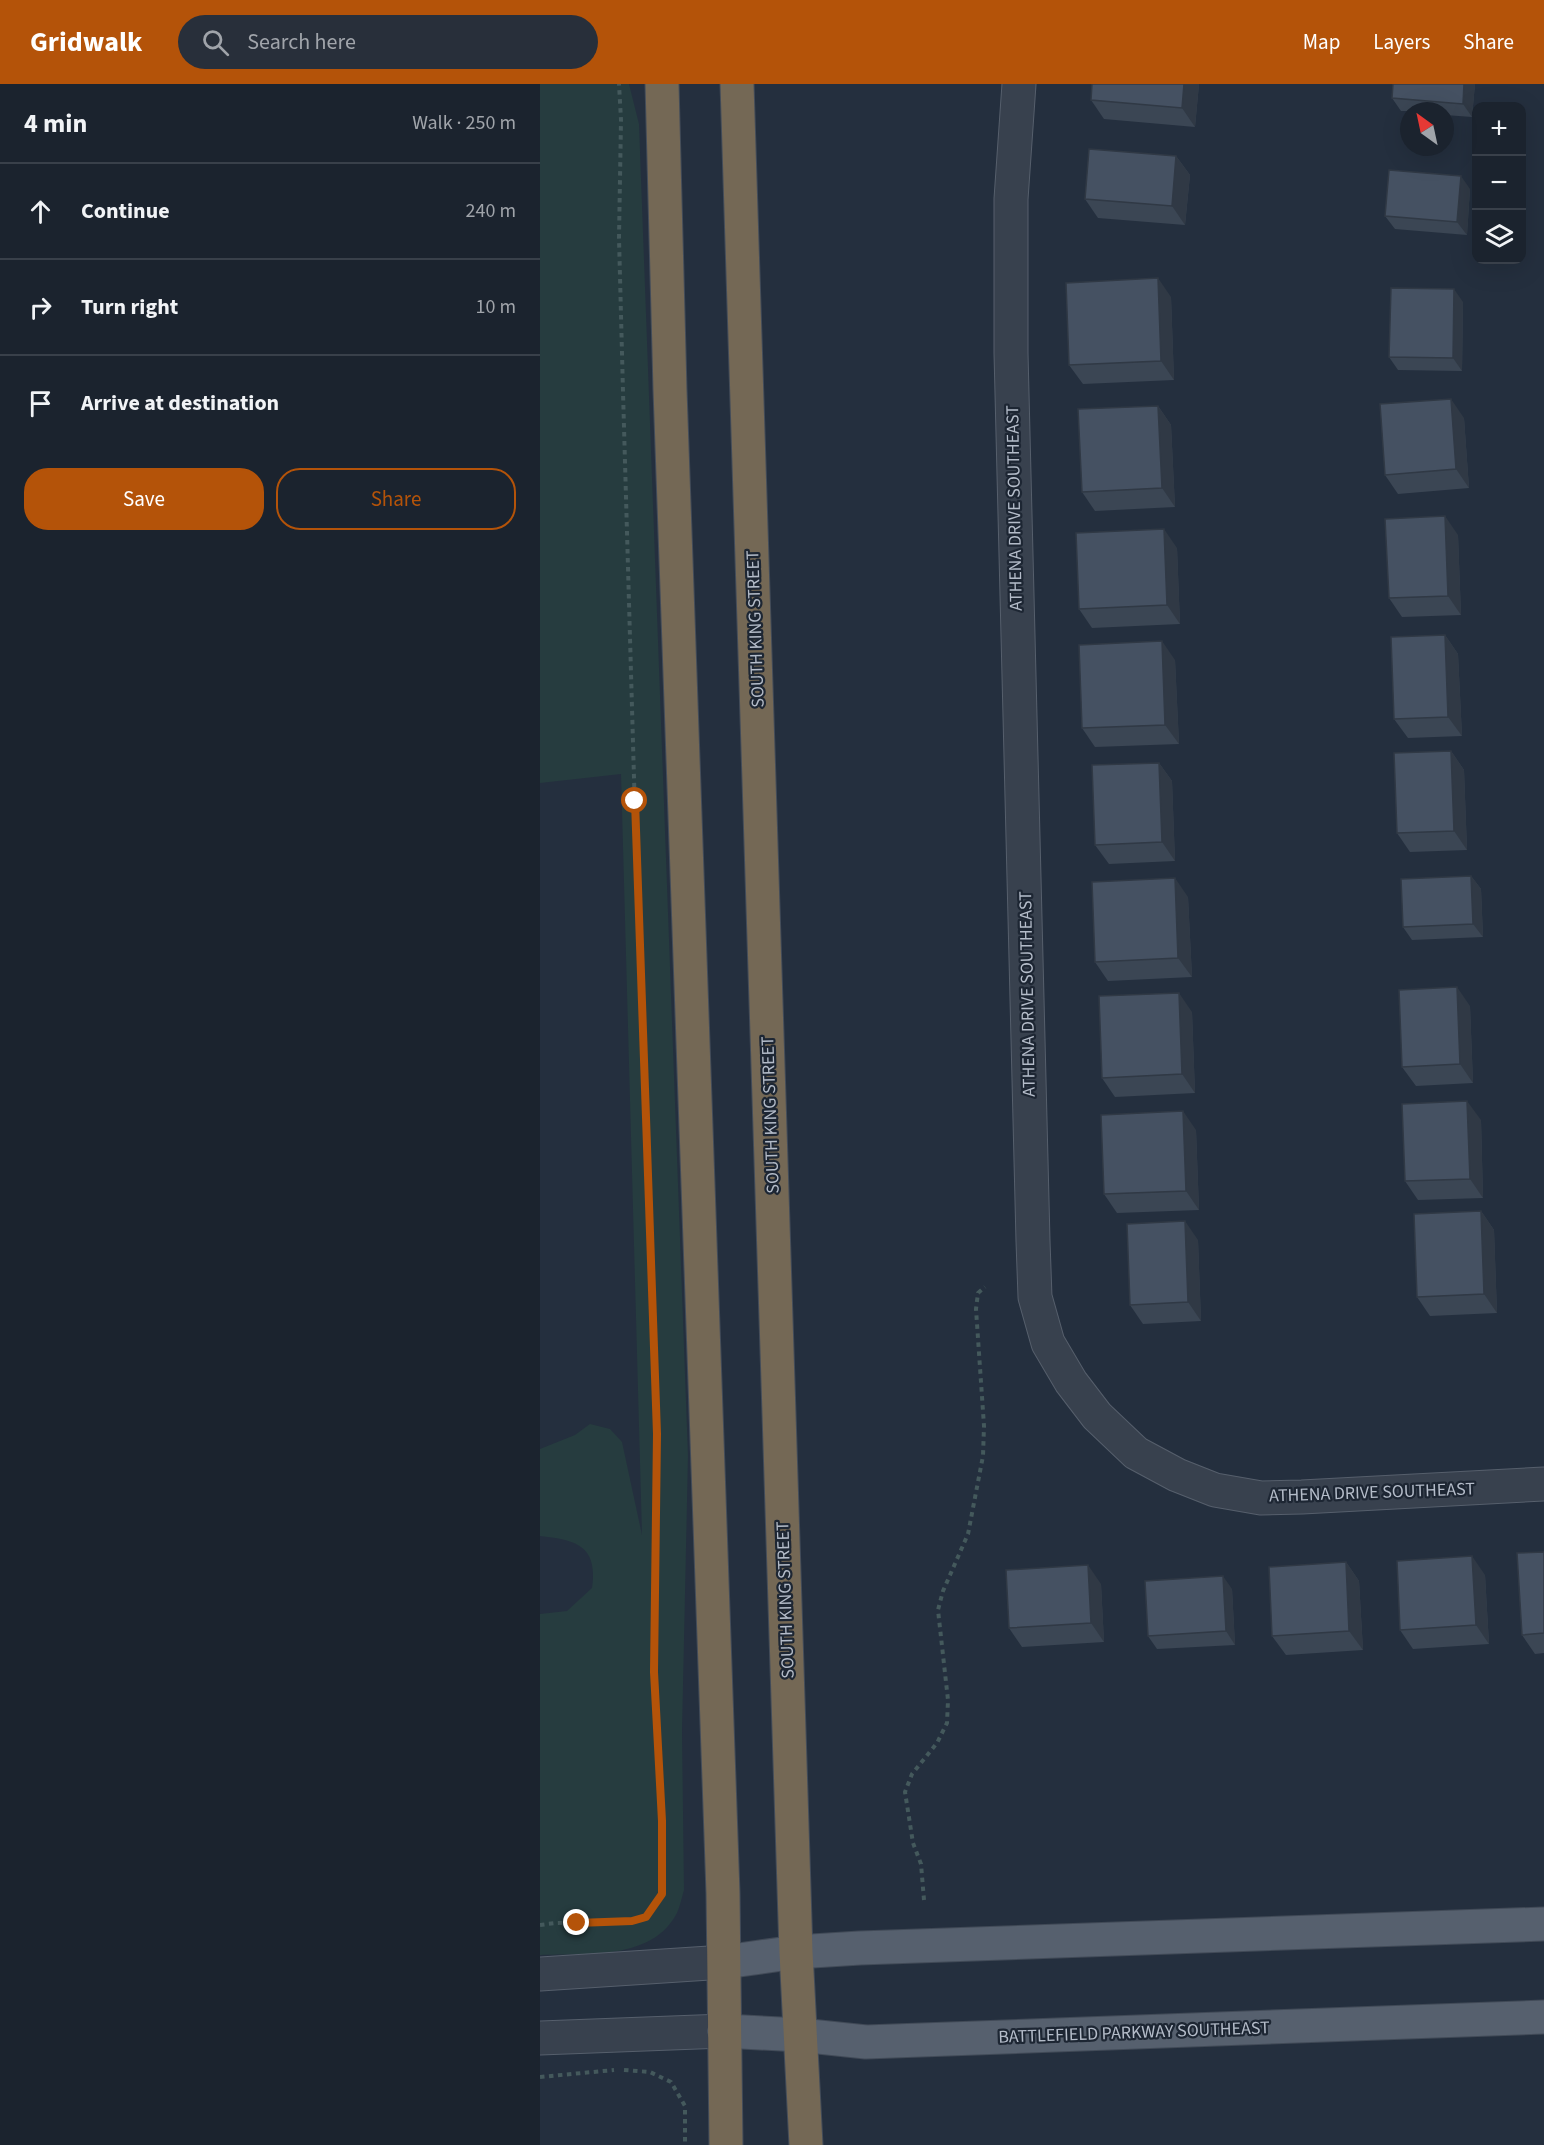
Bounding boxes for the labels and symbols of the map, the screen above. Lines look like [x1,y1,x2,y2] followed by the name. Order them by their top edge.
[1400,102,1454,156] north arrow
[1000,405,1029,611] street label: ATHENA DRIVE SOUTHEAST
[740,550,771,708] street label: SOUTH KING STREET
[621,787,647,813] route start
[1013,891,1042,1097] street label: ATHENA DRIVE SOUTHEAST
[755,1036,786,1194] street label: SOUTH KING STREET
[1269,1476,1476,1509] street label: ATHENA DRIVE SOUTHEAST
[770,1521,801,1679] street label: SOUTH KING STREET
[563,1909,589,1935] route end
[998,2015,1271,2050] street label: BATTLEFIELD PARKWAY SOUTHEAST

